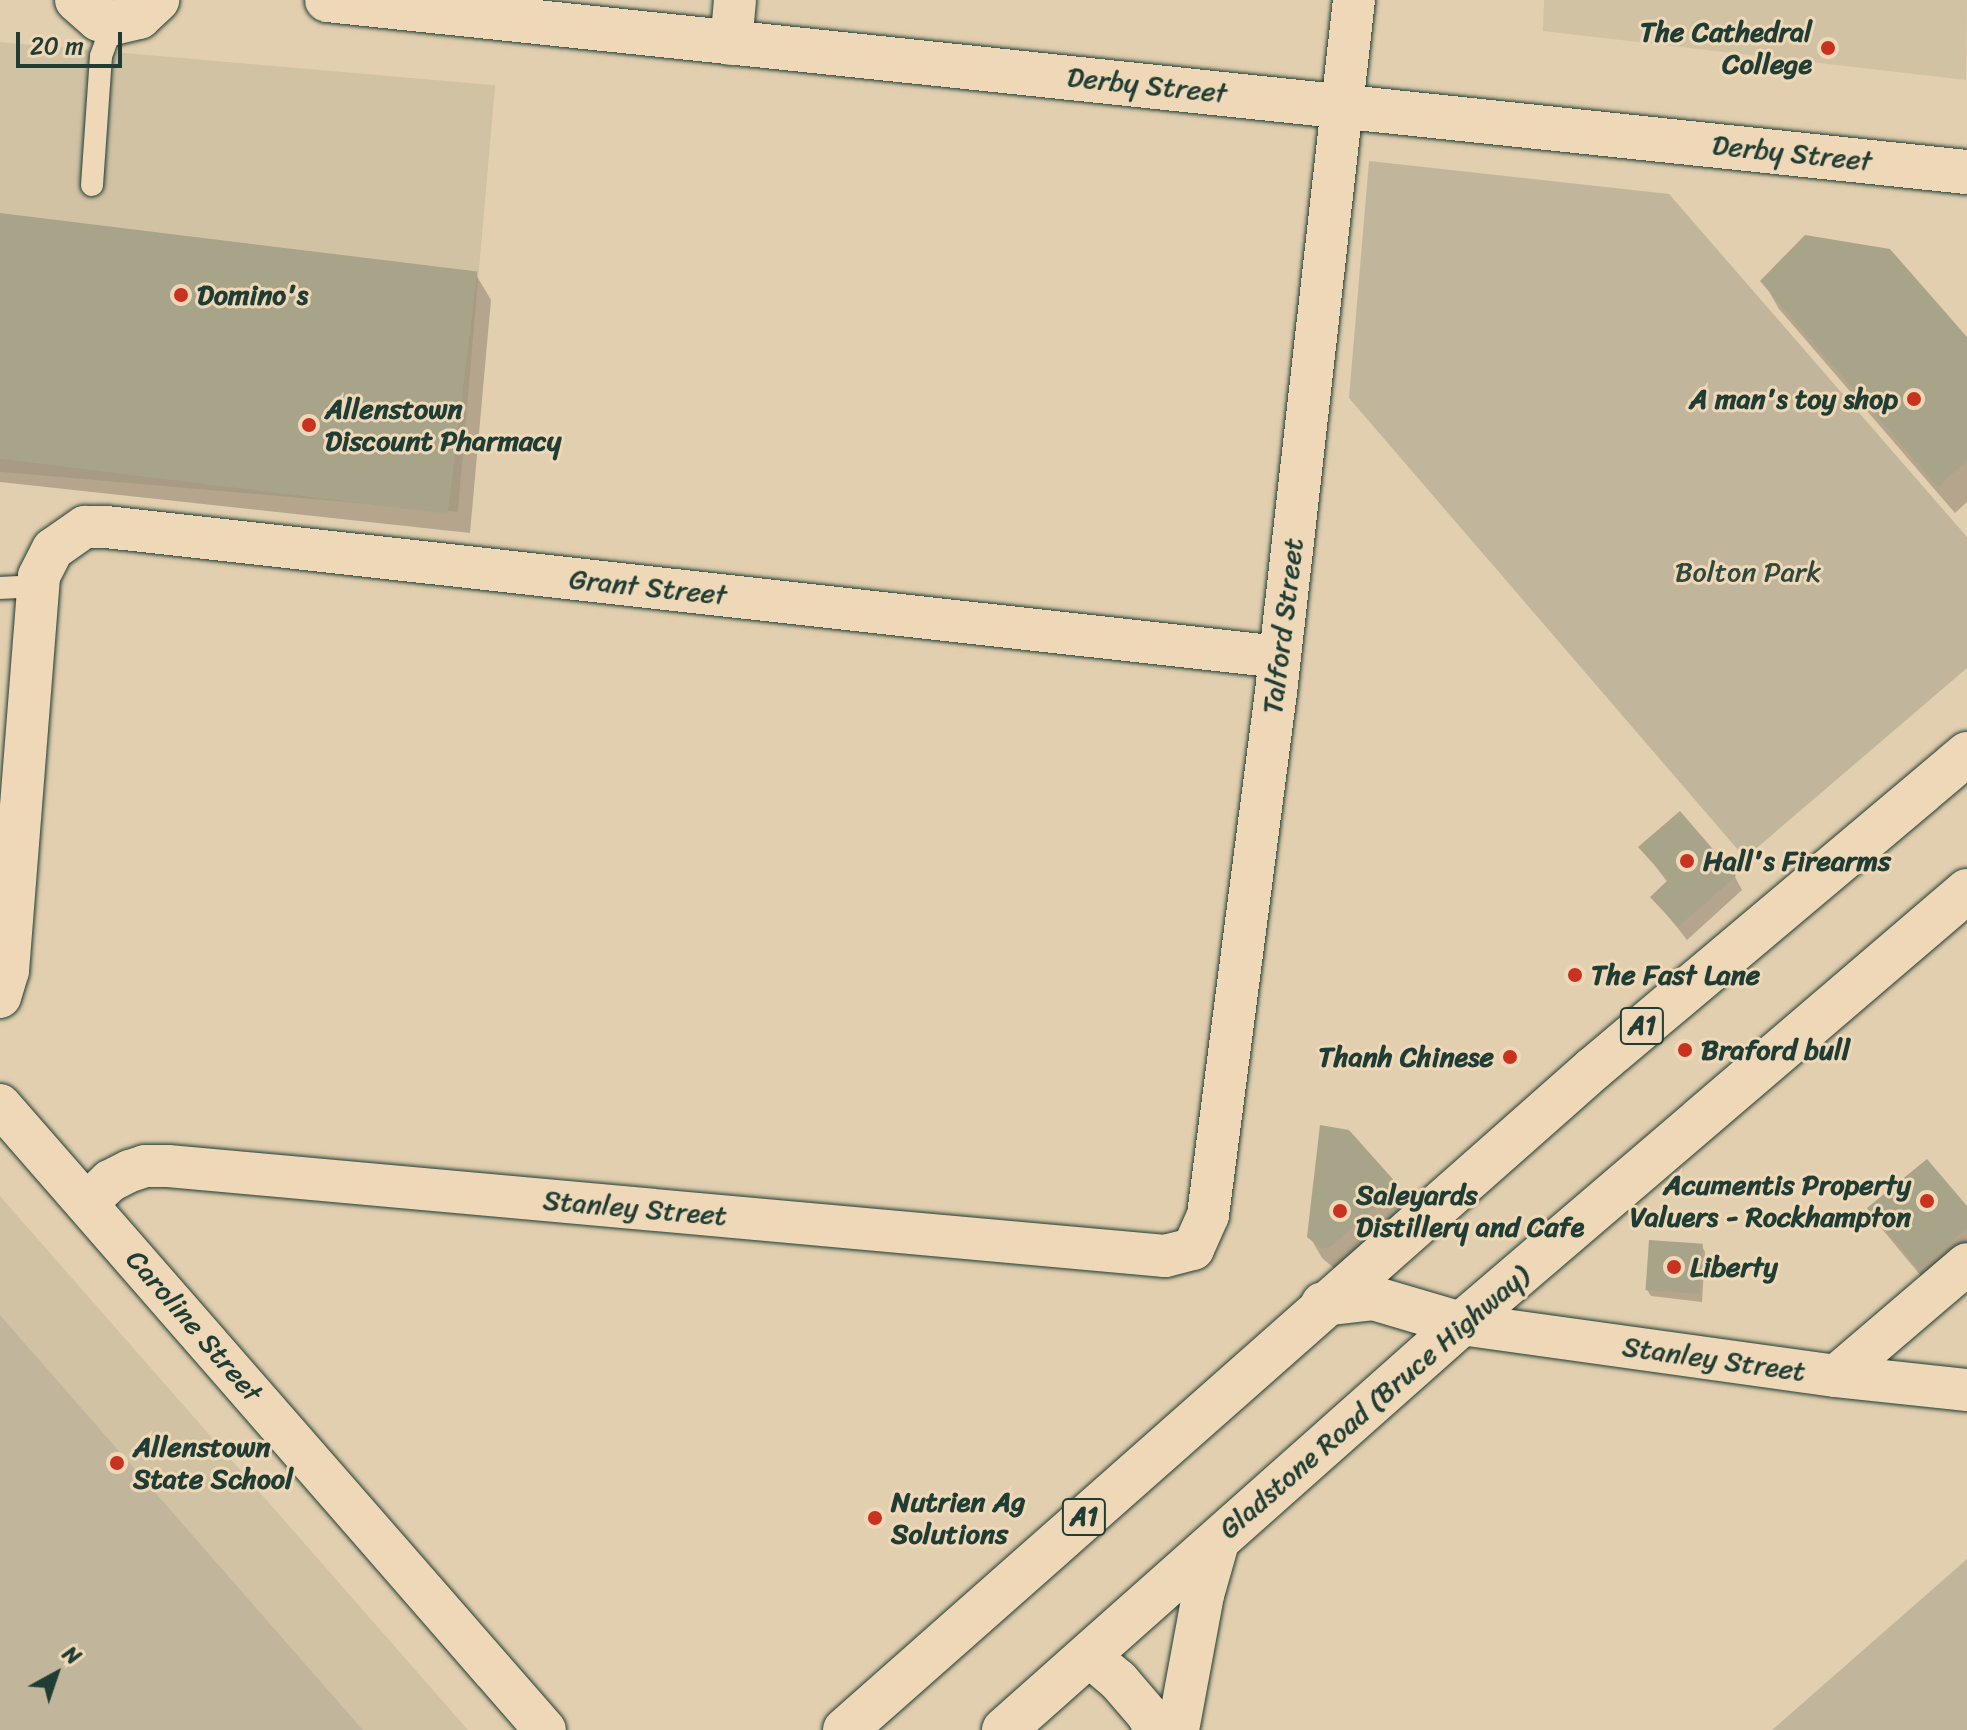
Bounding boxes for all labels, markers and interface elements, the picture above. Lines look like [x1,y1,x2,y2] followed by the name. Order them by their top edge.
[1639,15,1812,81] place label: The Cathedral College
[20,16,126,66] scale bar
[30,25,84,67] text: 20 m
[1819,39,1837,57] marker: The Cathedral College
[1065,60,1229,110] street label: Derby Street
[1710,128,1874,178] street label: Derby Street
[197,278,308,312] place label: Domino's
[172,286,190,304] marker: Domino's
[1688,382,1898,416] place label: A man's toy shop
[1905,390,1923,408] marker: A man's toy shop
[325,392,562,458] place label: Allenstown Discount Pharmacy
[300,416,318,434] marker: Allenstown Discount Pharmacy
[1256,536,1310,716] street label: Talford Street
[1675,555,1821,589] park label: Bolton Park
[568,562,728,612] street label: Grant Street
[1703,844,1891,878] place label: Hall's Firearms
[1678,852,1696,870] marker: Hall's Firearms
[1591,958,1761,992] place label: The Fast Lane
[1566,966,1584,984] marker: The Fast Lane
[1618,1004,1666,1048] road number: A1
[1701,1033,1850,1067] place label: Braford bull
[1318,1040,1494,1074] place label: Thanh Chinese
[1676,1041,1694,1059] marker: Braford bull
[1501,1048,1519,1066] marker: Thanh Chinese
[1630,1168,1911,1234] place label: Acumentis Property Valuers - Rockhampton
[1356,1178,1585,1244] place label: Saleyards Distillery and Cafe
[542,1183,728,1233] street label: Stanley Street
[1918,1192,1936,1210] marker: Acumentis Property Valuers - Rockhampton
[1331,1202,1349,1220] marker: Saleyards Distillery and Cafe
[119,1243,269,1409] street label: Caroline Street
[1690,1250,1778,1284] place label: Liberty
[1212,1258,1536,1546] street label: Gladstone Road (Bruce Highway)
[1665,1258,1683,1276] marker: Liberty
[1620,1330,1808,1388] street label: Stanley Street
[133,1430,293,1496] place label: Allenstown State School
[108,1454,126,1472] marker: Allenstown State School
[891,1485,1025,1551] place label: Nutrien Ag Solutions
[1060,1495,1108,1539] road number: A1
[866,1509,884,1527] marker: Nutrien Ag Solutions
[16,1634,96,1714] north arrow
[53,1635,90,1675] text: N

